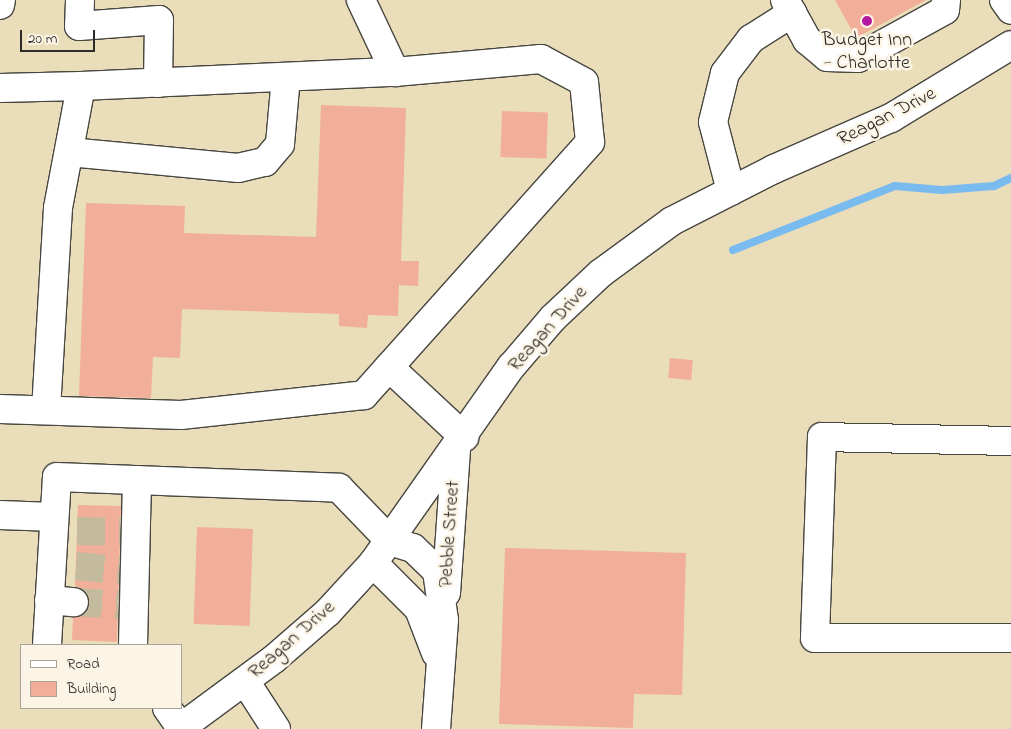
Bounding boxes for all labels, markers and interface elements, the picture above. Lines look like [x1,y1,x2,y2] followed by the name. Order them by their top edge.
[861,15,873,27] marker: Budget Inn - Charlotte
[22,20,98,52] scale bar
[28,28,57,50] text: 20 m
[822,29,912,76] place label: Budget Inn - Charlotte
[834,82,940,152] street label: Reagan Drive
[503,281,593,377] street label: Reagan Drive
[434,480,466,588] street label: Pebble Street
[244,596,340,684] street label: Reagan Drive
[20,644,182,709] legend
[67,653,100,675] text: Road
[67,678,116,700] text: Building

